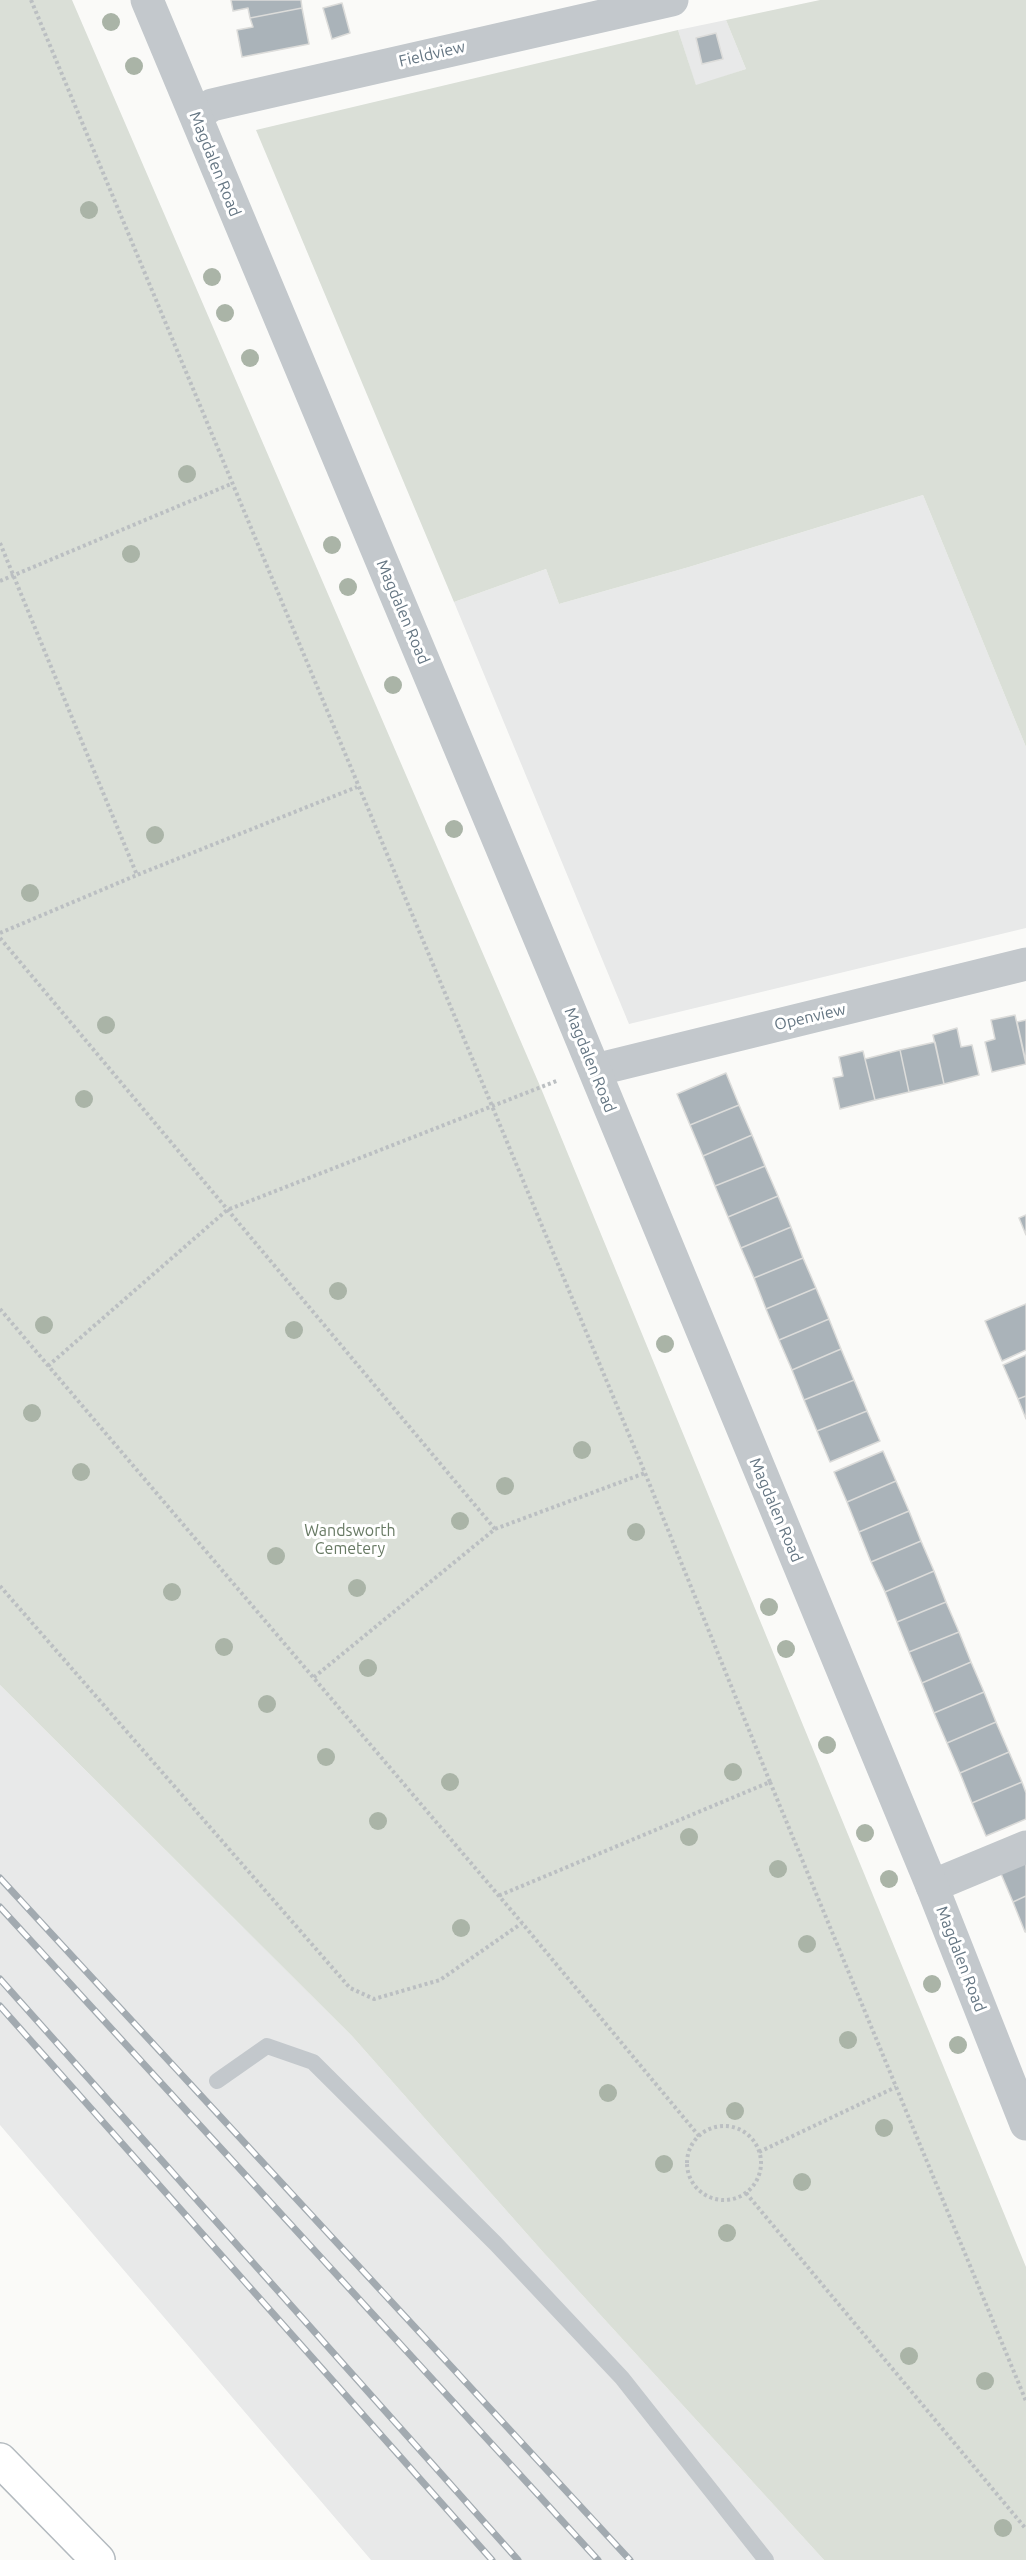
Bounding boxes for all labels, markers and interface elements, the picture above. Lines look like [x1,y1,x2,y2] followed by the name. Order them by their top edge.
[397,37,467,71] street label: Fieldview
[185,109,245,219] street label: Magdalen Road
[372,557,434,667] street label: Magdalen Road
[772,999,848,1035] street label: Openview
[560,1005,620,1115] street label: Magdalen Road
[745,1455,807,1565] street label: Magdalen Road
[304,1521,396,1559] park label: Wandsworth Cemetery
[932,1903,990,2015] street label: Magdalen Road

